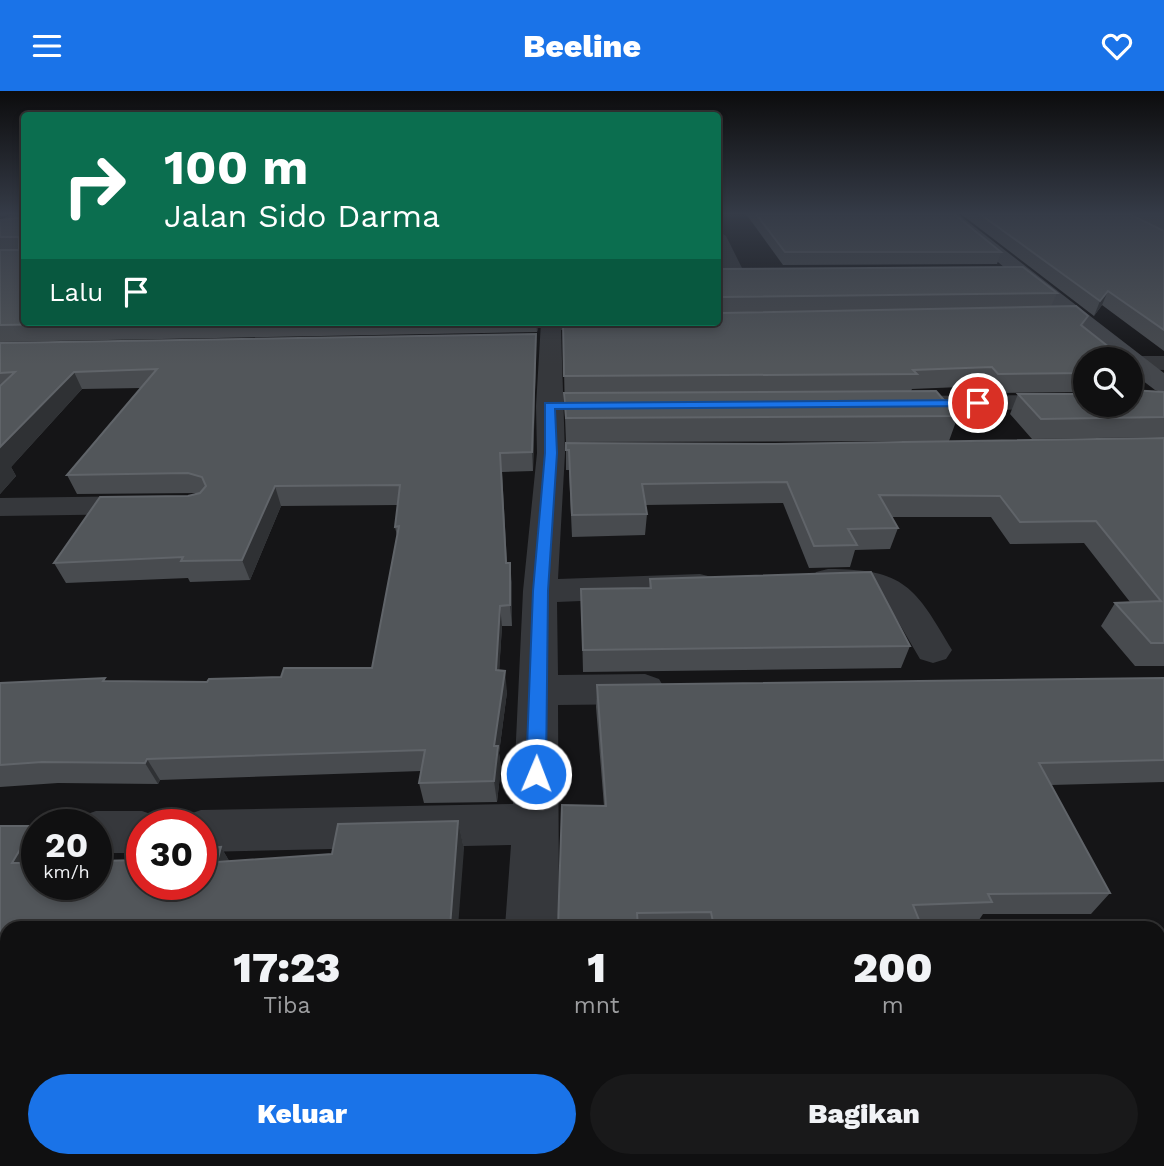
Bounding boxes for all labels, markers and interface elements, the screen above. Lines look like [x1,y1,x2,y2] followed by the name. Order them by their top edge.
[28,27,66,65] icon: menu
[523,27,641,65] text: Beeline
[1098,27,1136,65] icon: heart
[164,138,308,196] text: 100 m
[49,140,140,231] icon: right
[164,197,440,235] text: Jalan Sido Darma
[117,273,155,311] icon: arrive
[49,277,103,307] text: Lalu
[1073,347,1143,417] map controls
[1073,347,1143,417] button: search
[948,373,1008,433] pin
[959,384,997,422] icon: arrive
[499,737,573,811] position arrow
[126,809,217,900] speed limit sign: 30
[45,824,88,866] text: 20
[43,861,90,882] text: km/h
[233,943,340,992] text: 17:23
[587,943,606,992] text: 1
[853,943,933,992] text: 200
[263,992,310,1019] text: Tiba
[574,992,619,1019] text: mnt
[882,992,904,1019] text: m
[28,1074,576,1154] button: Keluar
[590,1074,1138,1154] button: Bagikan

